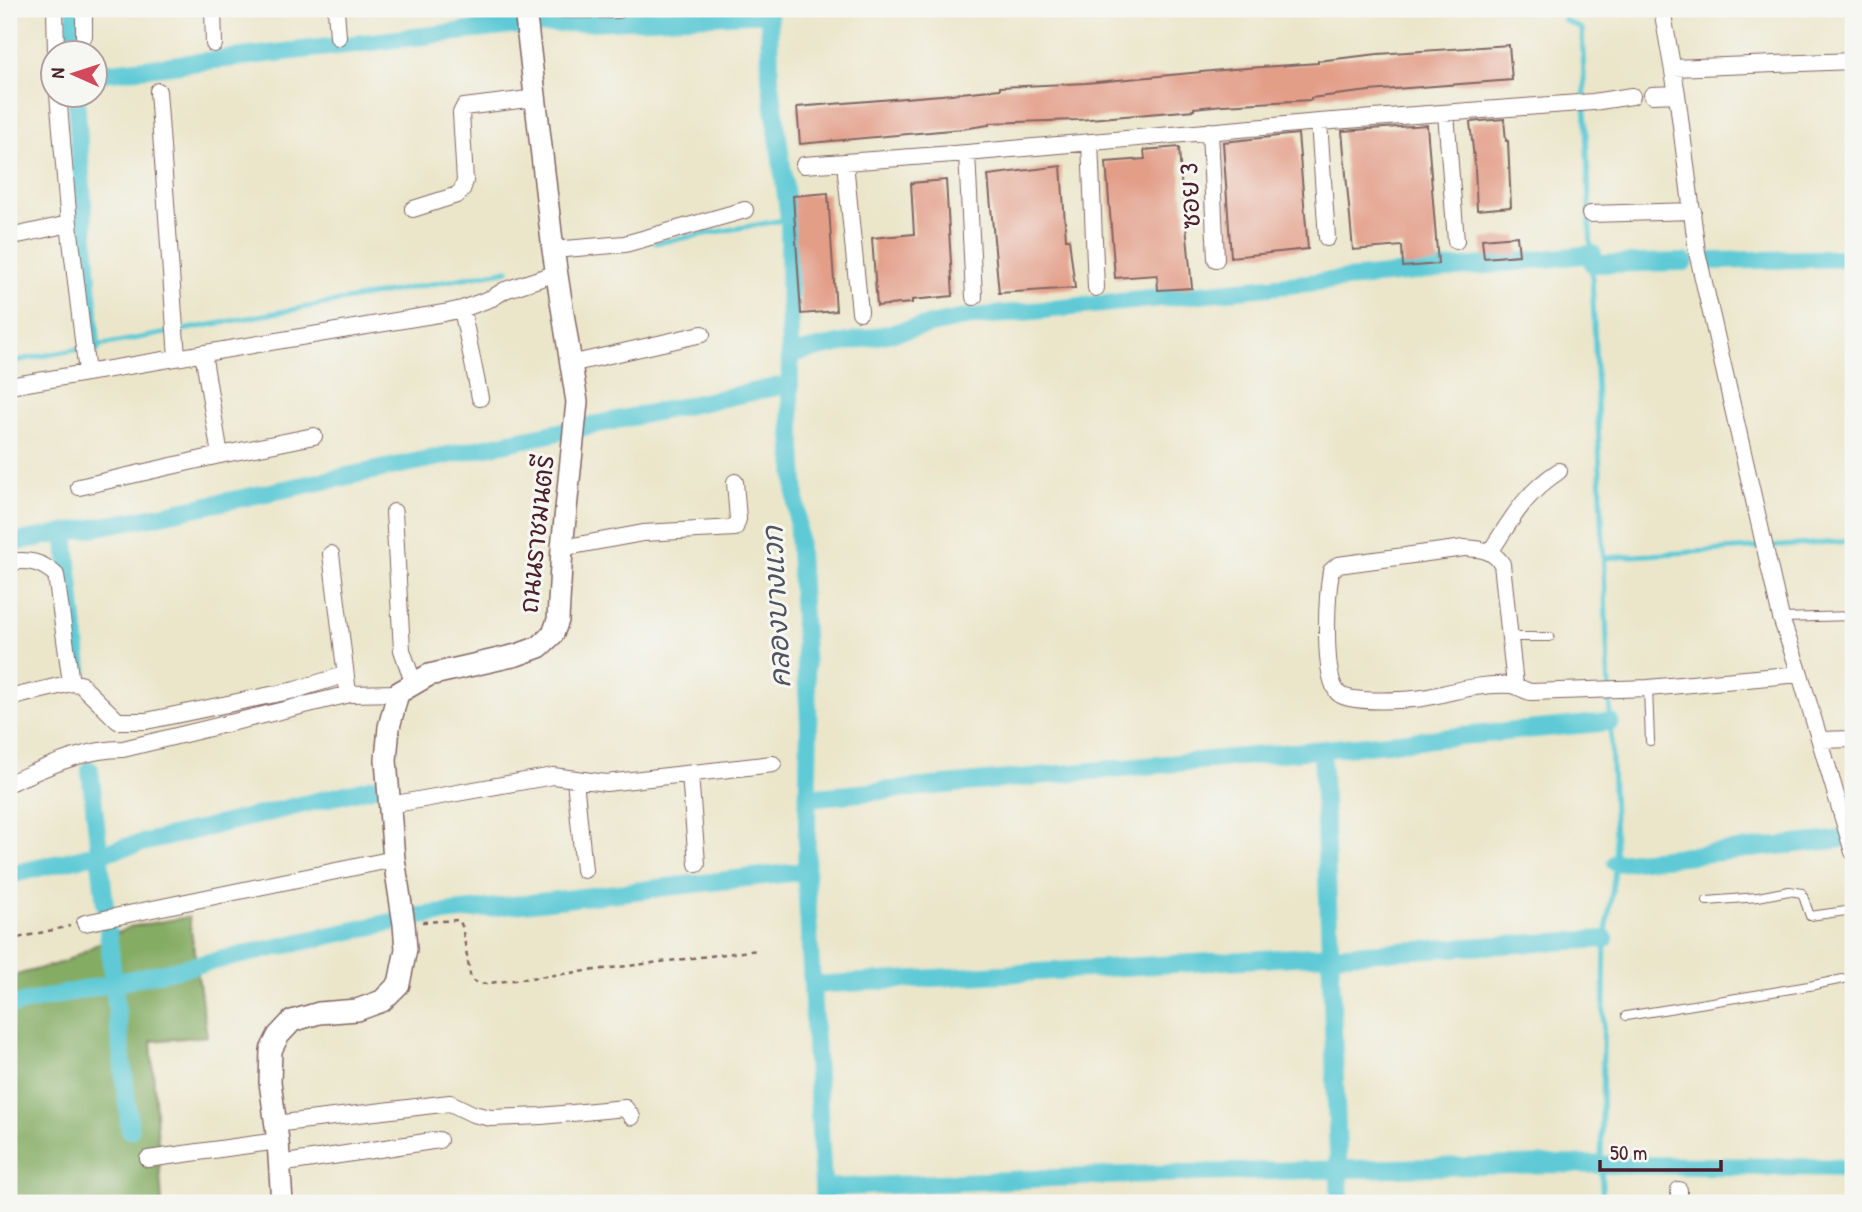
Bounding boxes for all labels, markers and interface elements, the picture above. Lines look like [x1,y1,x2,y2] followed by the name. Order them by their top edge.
[38,38,108,108] north arrow
[44,67,70,79] text: N
[1170,162,1208,230] street label: ซอย 3
[510,453,562,615] street label: ถนนราชมนตรี
[753,523,799,689] water label: คลองบางแวก
[1600,1128,1720,1172] scale bar
[1610,1138,1647,1167] text: 50 m

